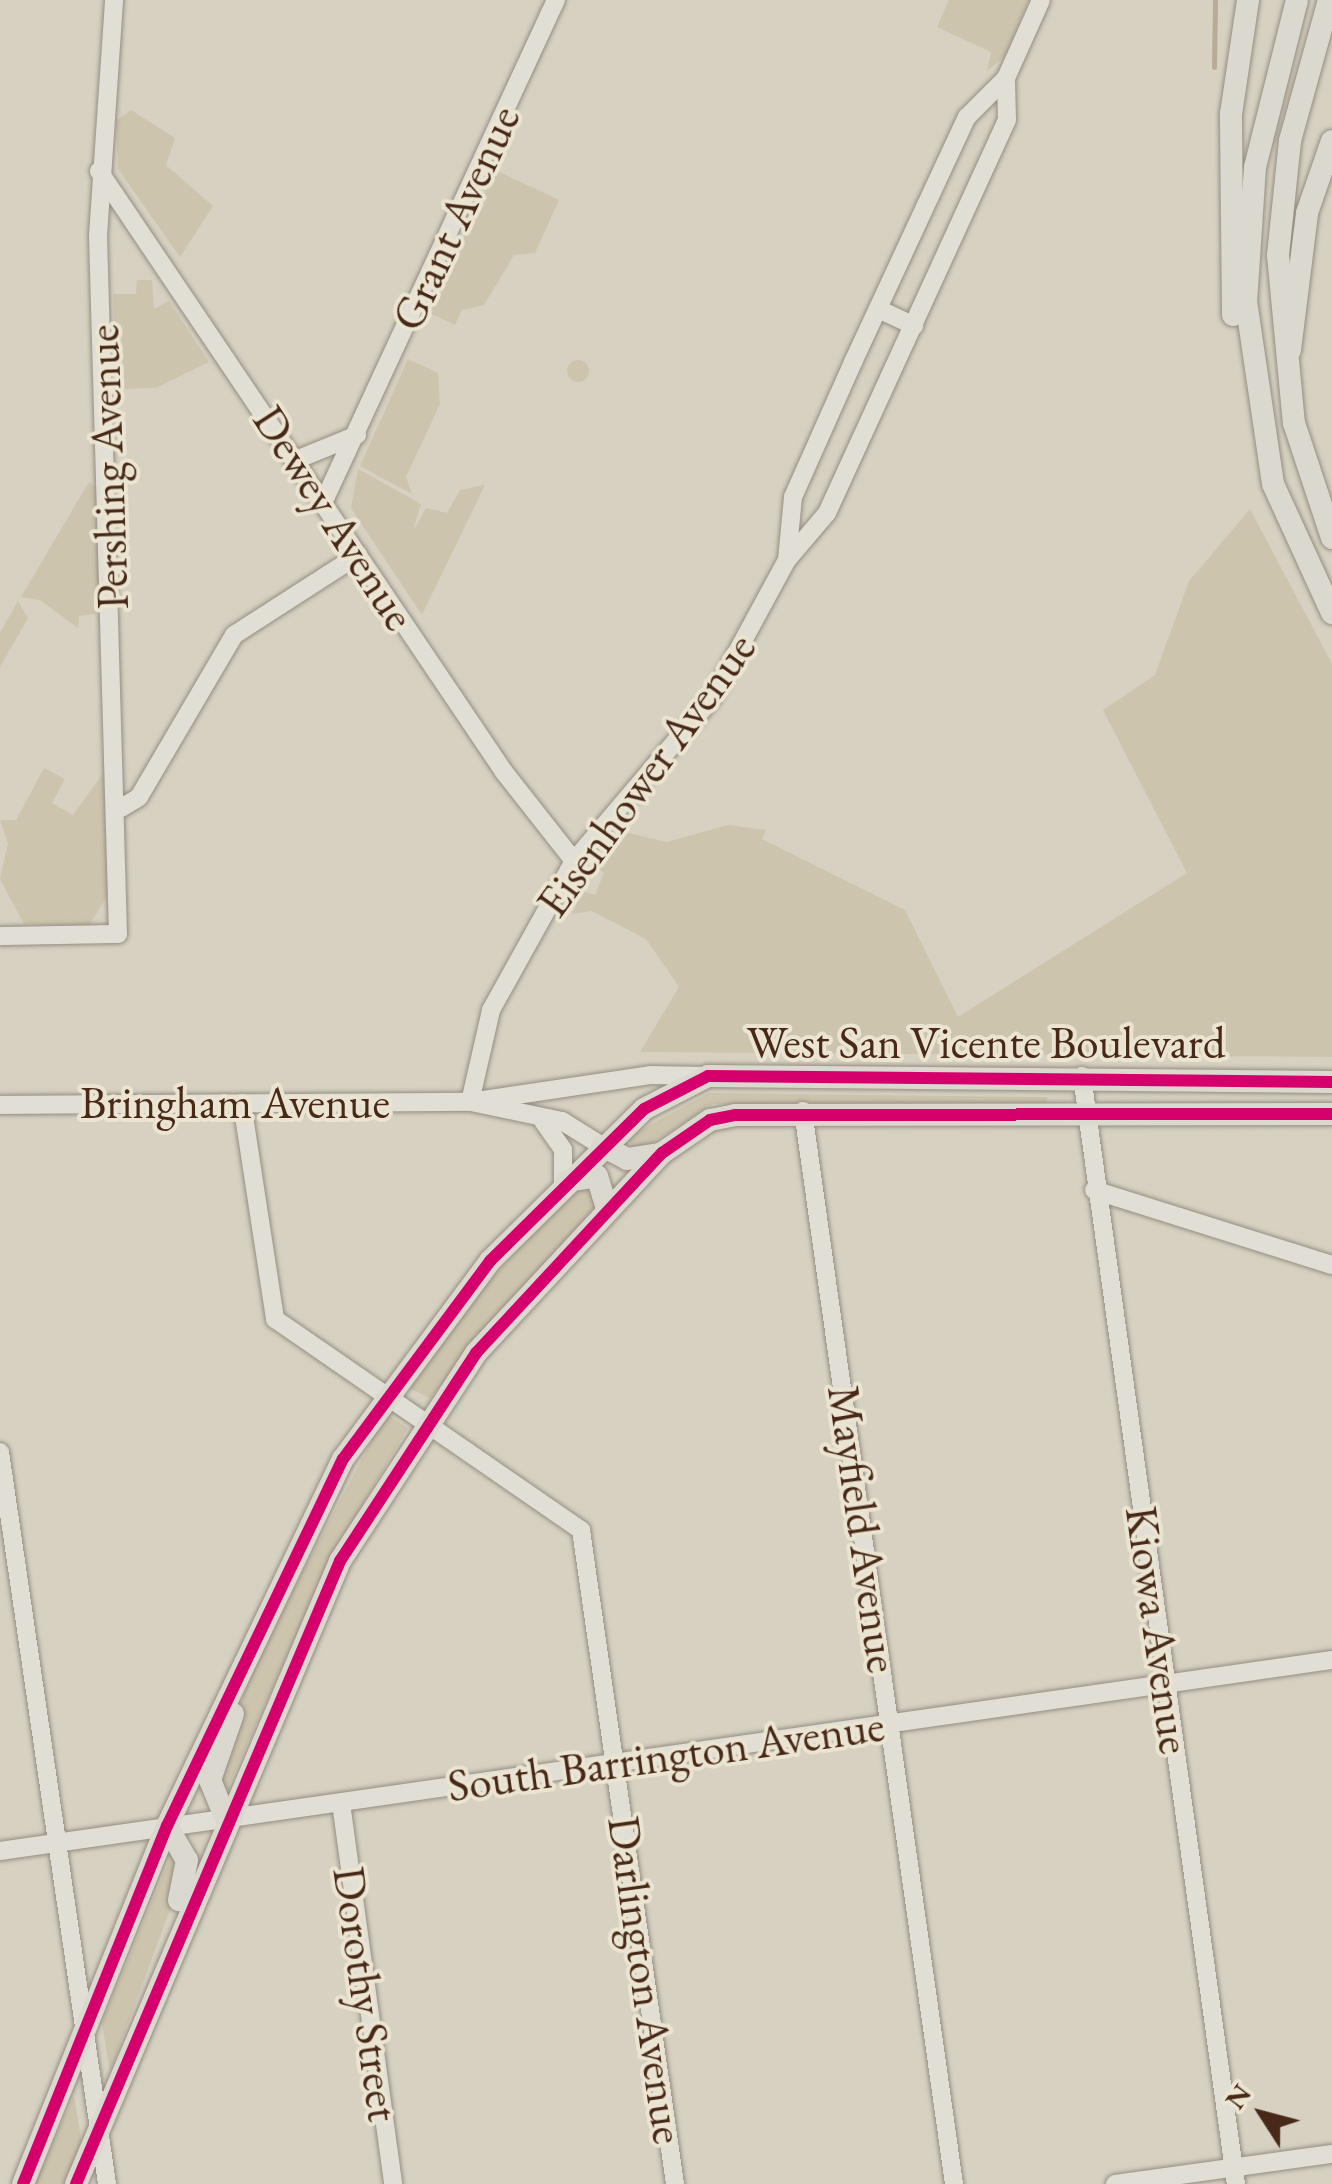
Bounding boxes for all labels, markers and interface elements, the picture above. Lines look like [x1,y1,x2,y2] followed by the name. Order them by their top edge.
[380,97,532,339] street label: Grant Avenue
[76,323,140,611] street label: Pershing Avenue
[241,396,427,640] street label: Dewey Avenue
[525,623,767,927] street label: Eisenhower Avenue
[747,1016,1225,1070] street label: West San Vicente Boulevard
[80,1076,390,1130] street label: Bringham Avenue
[816,1382,910,1676] street label: Mayfield Avenue
[1114,1503,1202,1757] street label: Kiowa Avenue
[444,1699,888,1813] street label: South Barrington Avenue
[596,1813,696,2147] street label: Darlington Avenue
[321,1863,411,2125] street label: Dorothy Street
[1212,2064,1312,2164] north arrow
[1217,2077,1259,2116] text: N

